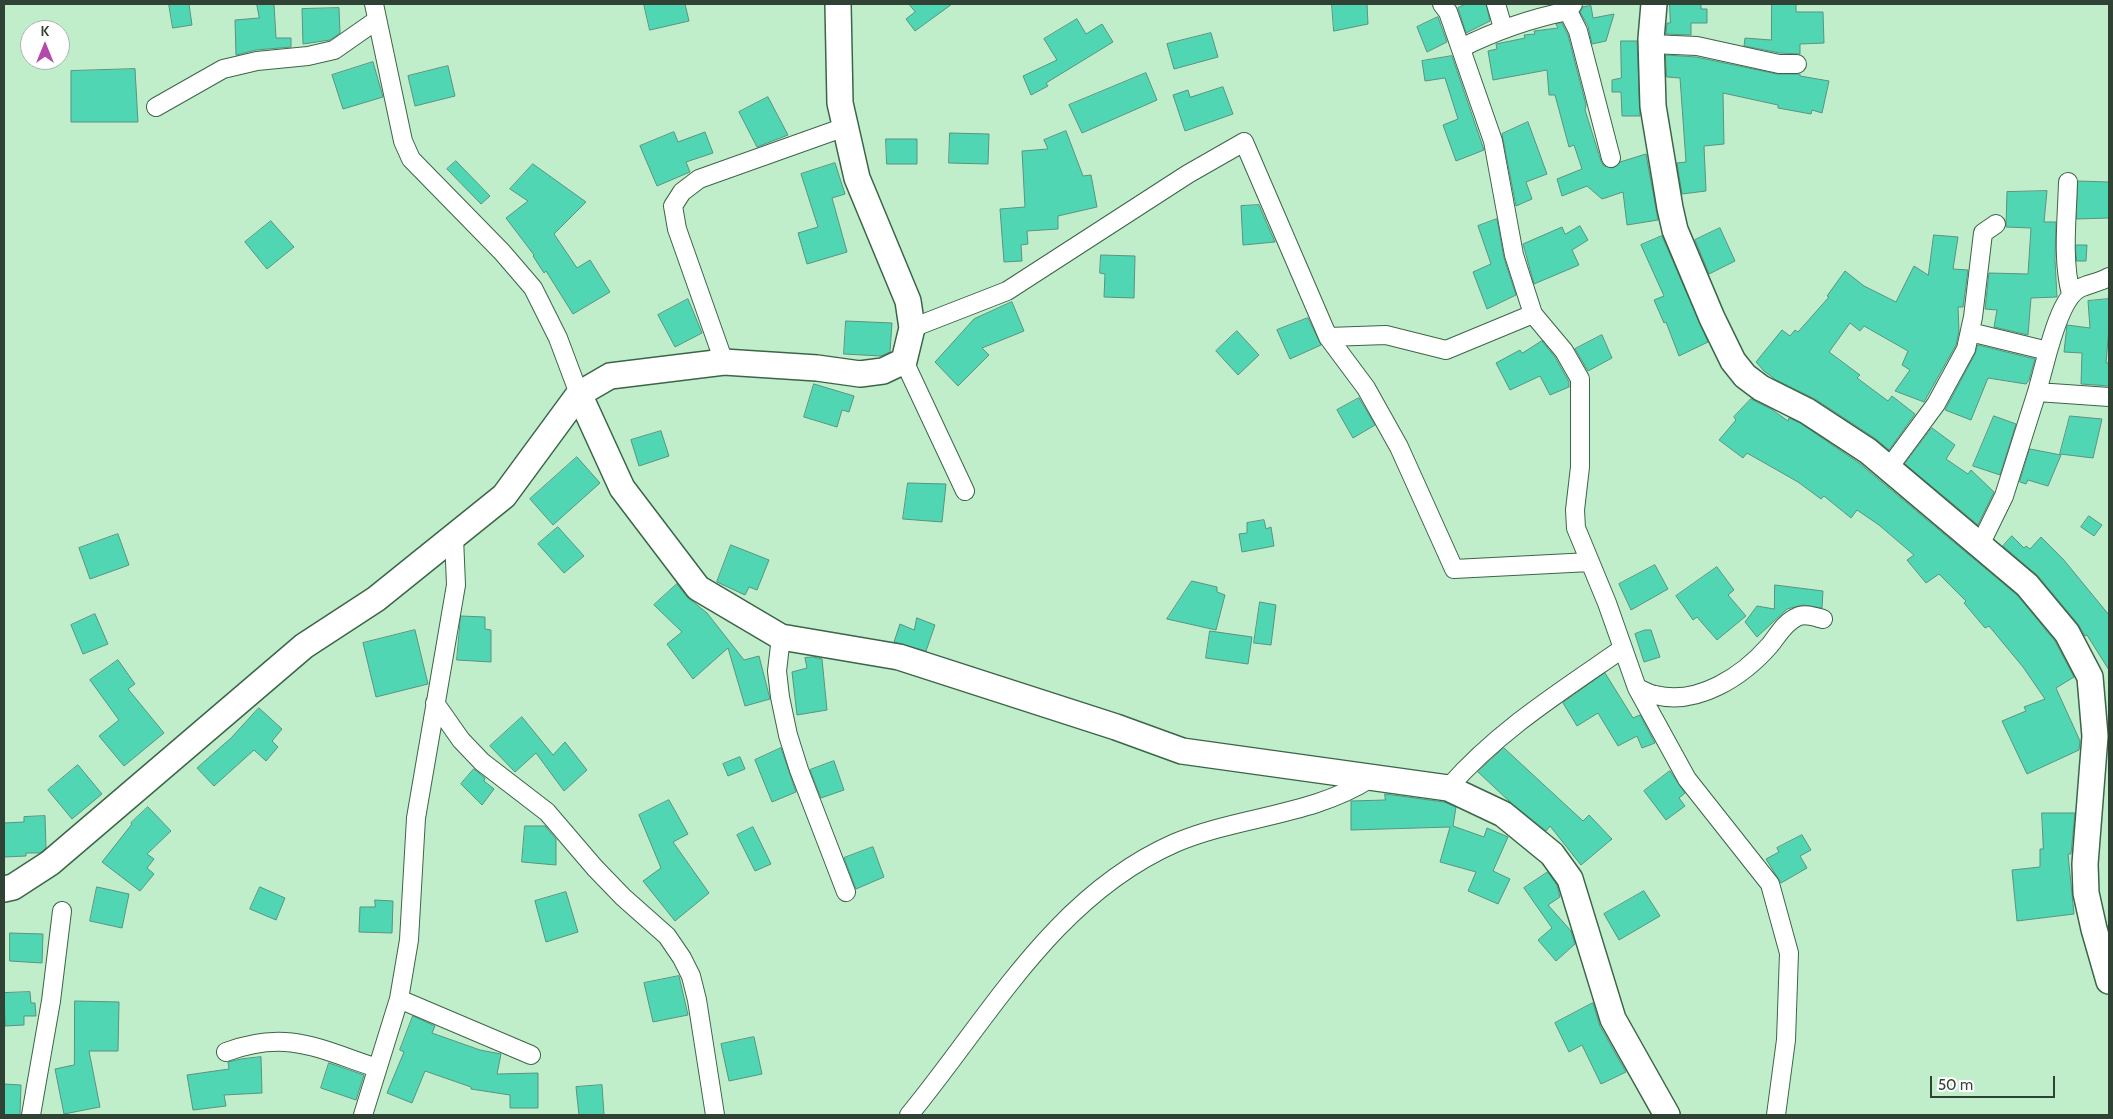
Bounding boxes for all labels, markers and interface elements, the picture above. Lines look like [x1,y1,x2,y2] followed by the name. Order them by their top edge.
[20,20,70,70] north arrow
[41,22,49,40] text: K
[1933,1066,2058,1098] scale bar
[1938,1076,1973,1094] text: 50 m

